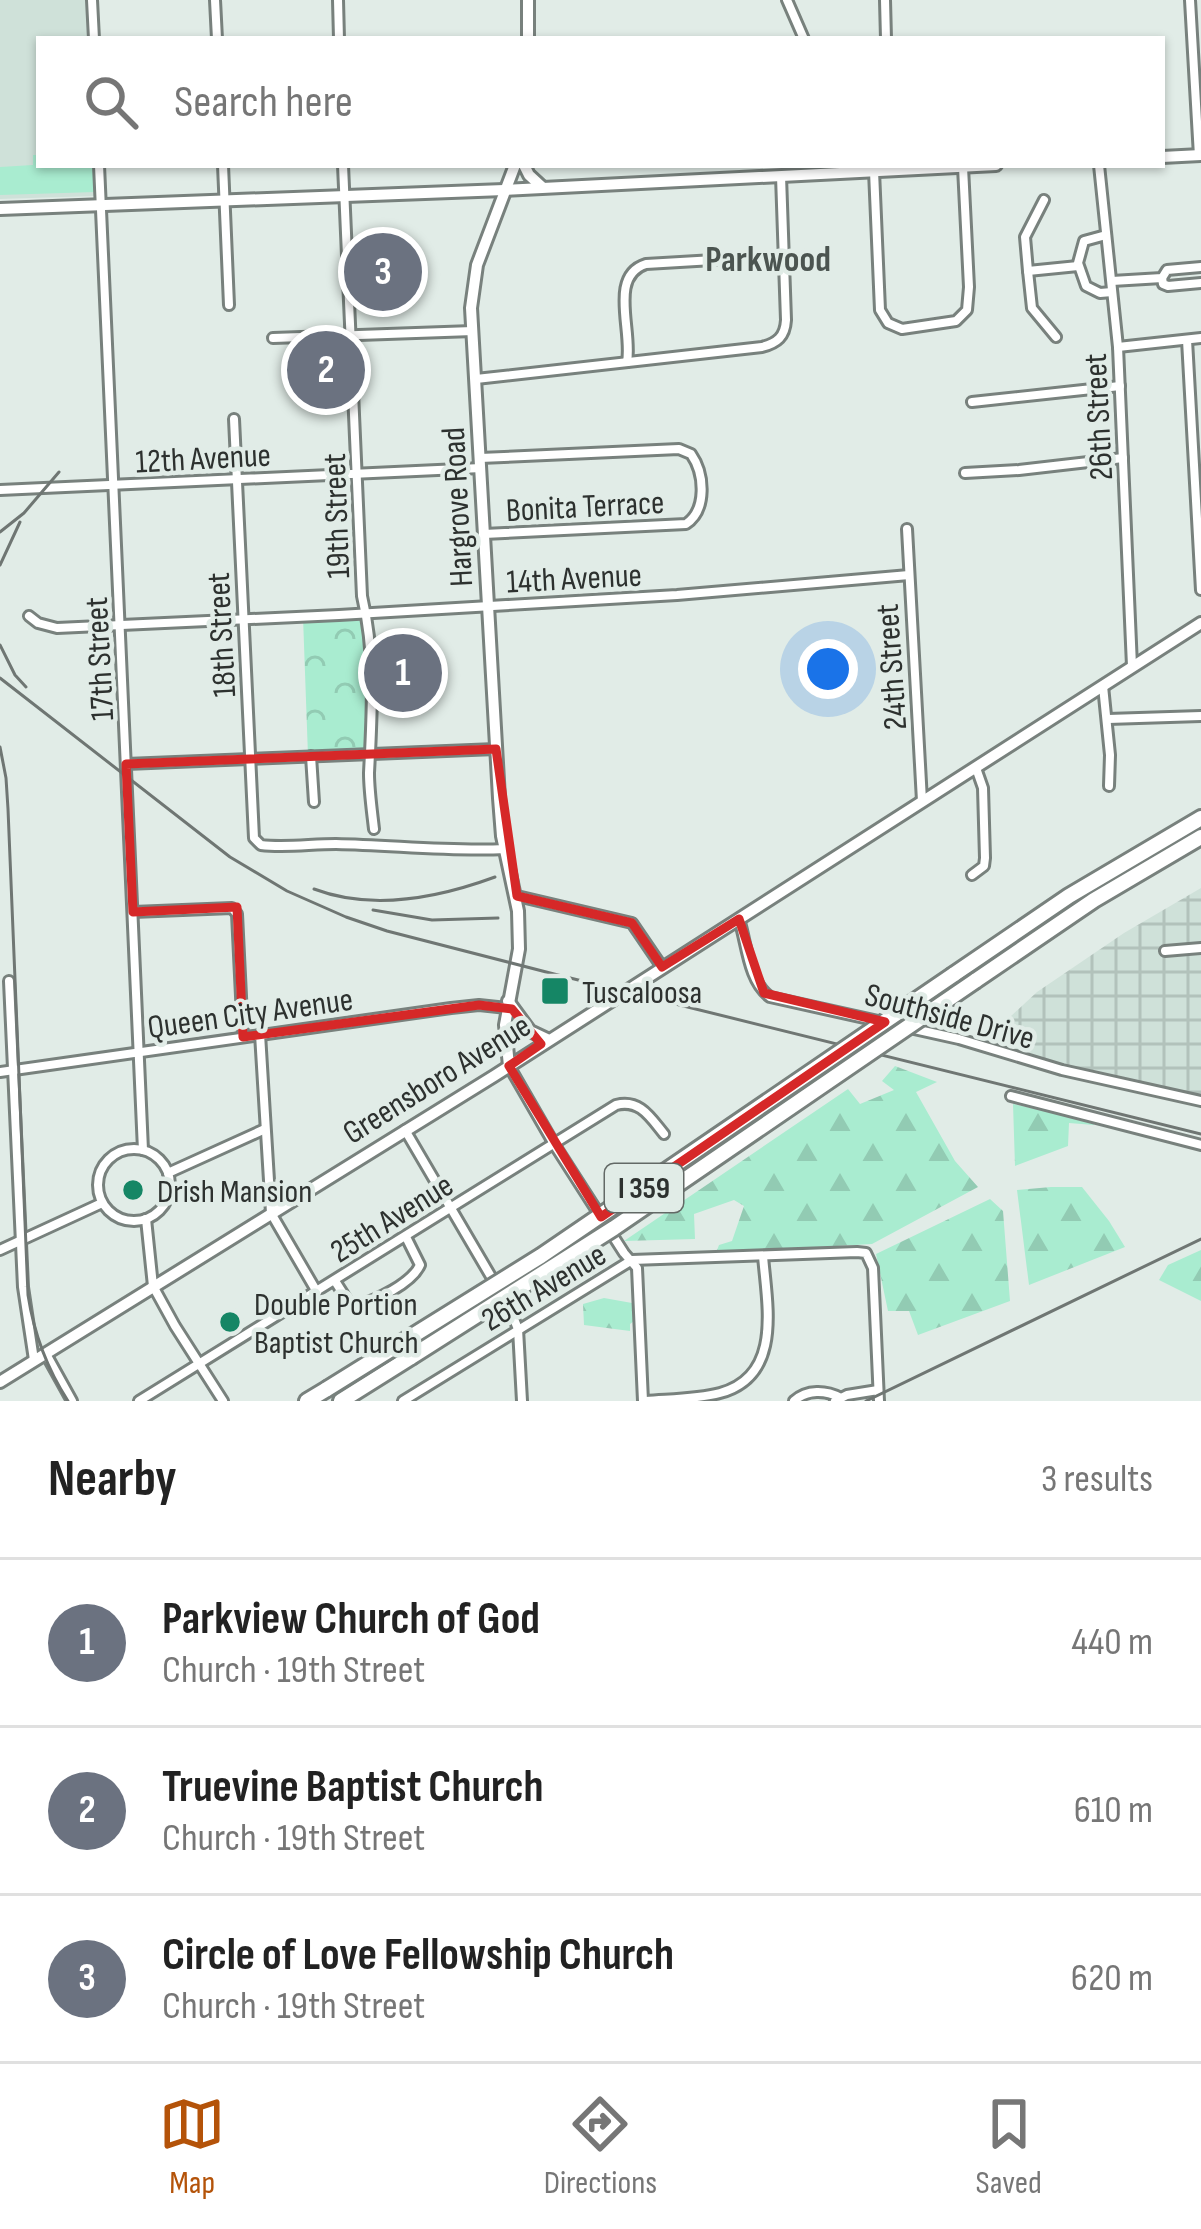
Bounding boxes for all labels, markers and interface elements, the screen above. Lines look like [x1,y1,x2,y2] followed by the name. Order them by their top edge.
[36,36,1165,168] search box
[78,69,144,135] icon: search
[174,75,353,130] text: Search here
[344,227,422,317] pin: 3
[705,239,831,282] district label: Parkwood
[287,325,365,415] pin: 2
[1076,352,1122,481] street label: 26th Street
[434,426,482,588] street label: Hargrove Road
[134,435,272,483] street label: 12th Avenue
[315,453,359,579] street label: 19th Street
[505,483,665,531] street label: Bonita Terrace
[505,555,643,603] street label: 14th Avenue
[199,571,245,698] street label: 18th Street
[77,596,123,722] street label: 17th Street
[868,602,916,731] street label: 24th Street
[364,628,442,718] pin: 1
[798,639,858,699] your location
[582,973,702,1013] place label: Tuscaloosa
[539,975,571,1007] marker: Tuscaloosa
[860,975,1039,1059] street label: Southside Drive
[145,980,356,1048] street label: Queen City Avenue
[336,1006,538,1153] street label: Greensboro Avenue
[605,1164,683,1212] road number: I 359
[323,1165,461,1272] street label: 25th Avenue
[157,1172,312,1212] place label: Drish Mansion
[120,1177,146,1203] marker: Drish Mansion
[475,1235,614,1340] street label: 26th Avenue
[254,1285,419,1363] place label: Double Portion Baptist Church
[217,1309,243,1335] marker: Double Portion Baptist Church
[48,1449,177,1510] text: Nearby
[1041,1456,1153,1503] text: 3 results
[162,1592,540,1647] text: Parkview Church of God
[79,1619,95,1666] text: 1
[1072,1619,1153,1666] text: 440 m
[162,1647,425,1694] text: Church · 19th Street
[162,1760,544,1815] text: Truevine Baptist Church
[78,1787,96,1834] text: 2
[1074,1787,1153,1834] text: 610 m
[162,1815,425,1862] text: Church · 19th Street
[162,1928,674,1983] text: Circle of Love Fellowship Church
[78,1955,96,2002] text: 3
[1071,1955,1153,2002] text: 620 m
[162,1983,425,2030] text: Church · 19th Street
[159,2091,225,2203] tab: Map
[544,2091,657,2203] tab: Directions
[976,2091,1042,2203] tab: Saved

